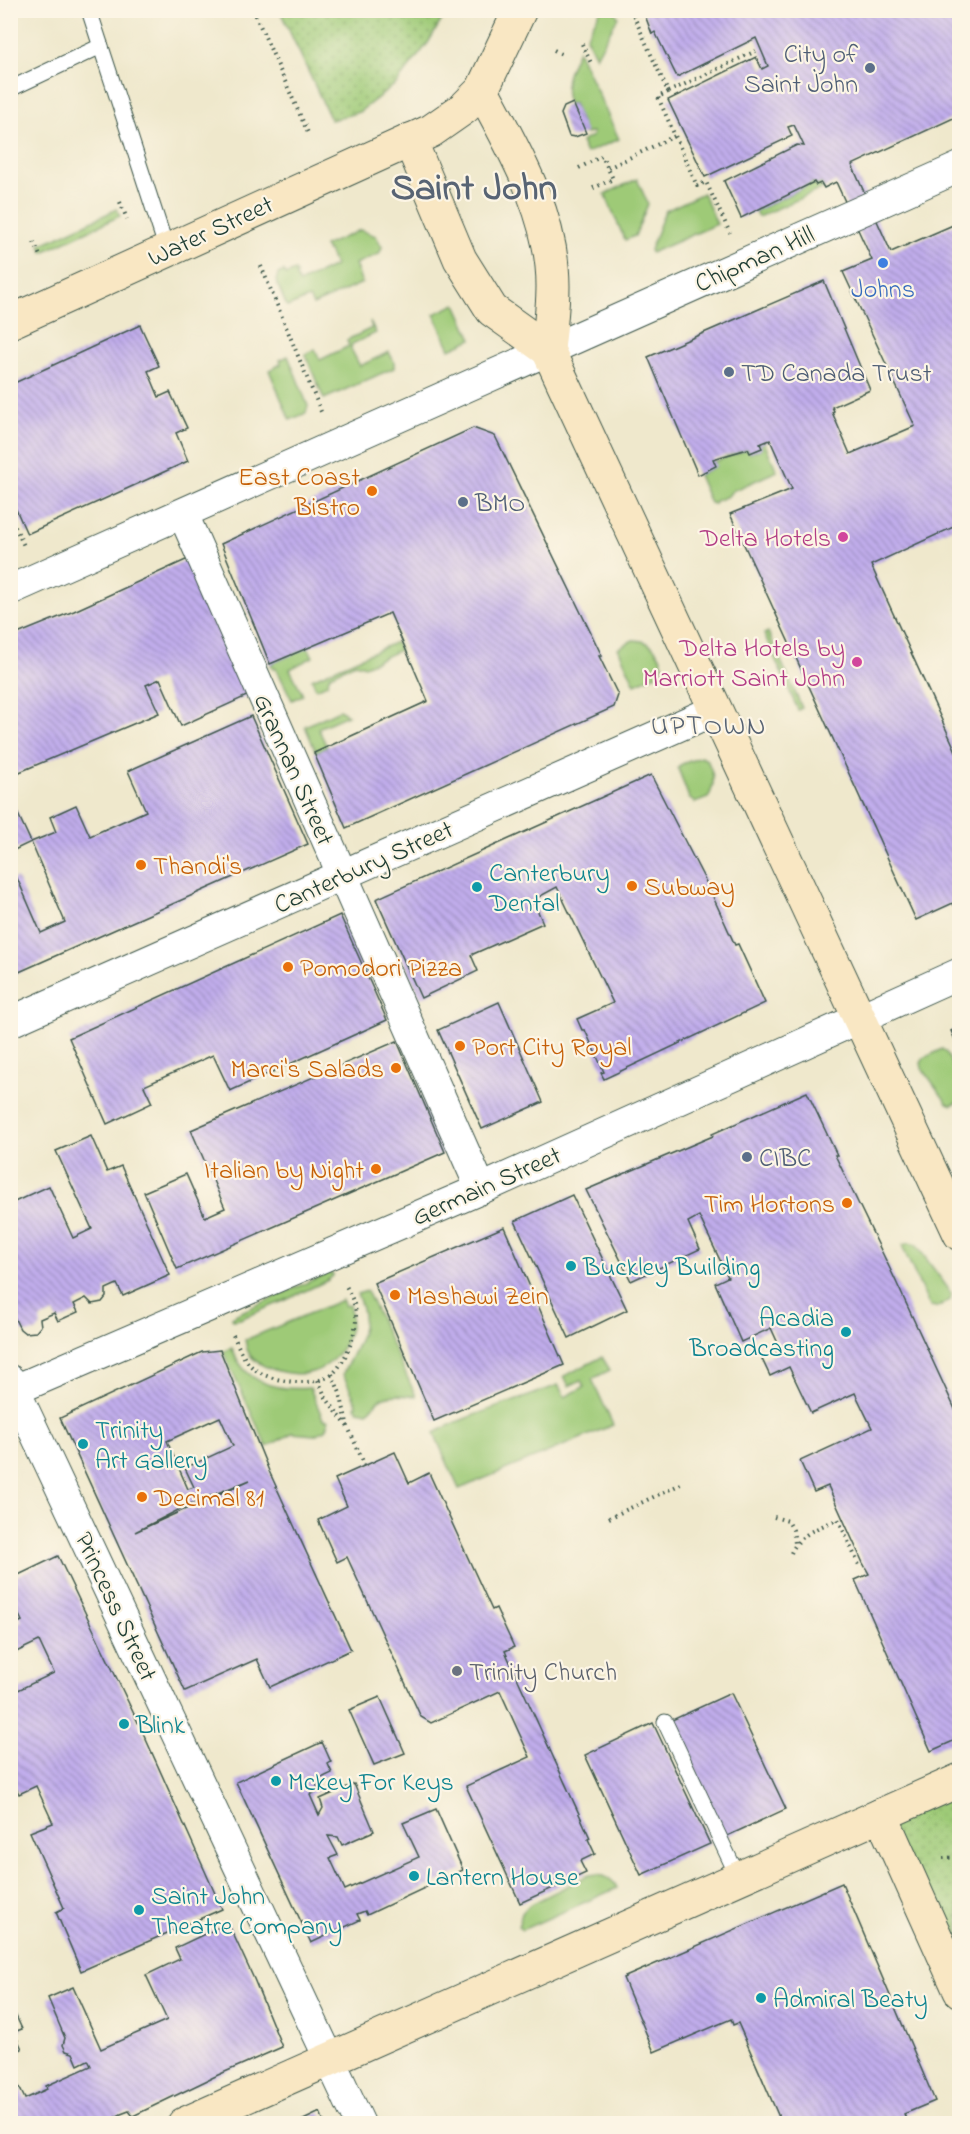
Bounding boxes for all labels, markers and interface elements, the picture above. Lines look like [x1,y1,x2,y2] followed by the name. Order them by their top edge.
[744,37,859,105] place label: City of Saint John
[863,61,877,75] marker: City of Saint John
[391,162,557,218] district label: Saint John
[142,187,281,278] street label: Water Street
[689,217,821,304] street label: Chipman Hill
[876,256,890,270] marker: Johns
[851,272,915,310] place label: Johns
[741,356,932,394] place label: TD Canada Trust
[722,365,736,379] marker: TD Canada Trust
[238,460,360,528] place label: East Coast Bistro
[365,484,379,498] marker: East Coast Bistro
[474,486,525,524] place label: BMO
[456,495,470,509] marker: BMO
[699,521,831,559] place label: Delta Hotels
[836,530,850,544] marker: Delta Hotels
[643,631,845,699] place label: Delta Hotels by Marriott Saint John
[850,655,864,669] marker: Delta Hotels by Marriott Saint John
[242,688,343,853] street label: Grannan Street
[651,707,767,748] district label: UPTOWN
[268,812,460,925] street label: Canterbury Street
[153,849,242,887] place label: Thandi's
[488,856,610,924] place label: Canterbury Dental
[134,858,148,872] marker: Thandi's
[644,870,735,908] place label: Subway
[625,879,639,893] marker: Subway
[470,880,484,894] marker: Canterbury Dental
[300,951,462,989] place label: Pomodori Pizza
[281,960,295,974] marker: Pomodori Pizza
[472,1030,632,1068] place label: Port City Royal
[453,1039,467,1053] marker: Port City Royal
[230,1052,384,1090] place label: Marci's Salads
[389,1061,403,1075] marker: Marci's Salads
[407,1138,568,1238] street label: Germain Street
[759,1141,811,1179] place label: CIBC
[740,1150,754,1164] marker: CIBC
[204,1153,364,1191] place label: Italian by Night
[369,1162,383,1176] marker: Italian by Night
[704,1187,835,1225] place label: Tim Hortons
[840,1196,854,1210] marker: Tim Hortons
[582,1250,760,1288] place label: Buckley Building
[564,1259,578,1273] marker: Buckley Building
[407,1279,549,1317] place label: Mashawi Zein
[388,1288,402,1302] marker: Mashawi Zein
[689,1301,834,1369] place label: Acadia Broadcasting
[839,1325,853,1339] marker: Acadia Broadcasting
[95,1413,208,1481] place label: Trinity Art Gallery
[76,1437,90,1451] marker: Trinity Art Gallery
[153,1481,264,1519] place label: Decimal 81
[135,1490,149,1504] marker: Decimal 81
[63,1526,166,1688] street label: Princess Street
[469,1655,617,1693] place label: Trinity Church
[450,1664,464,1678] marker: Trinity Church
[135,1708,186,1746] place label: Blink
[117,1717,131,1731] marker: Blink
[288,1765,454,1803] place label: Mckey For Keys
[269,1774,283,1788] marker: Mckey For Keys
[426,1860,579,1898] place label: Lantern House
[407,1869,421,1883] marker: Lantern House
[151,1879,342,1947] place label: Saint John Theatre Company
[132,1903,146,1917] marker: Saint John Theatre Company
[773,1982,928,2020] place label: Admiral Beaty
[754,1991,768,2005] marker: Admiral Beaty

